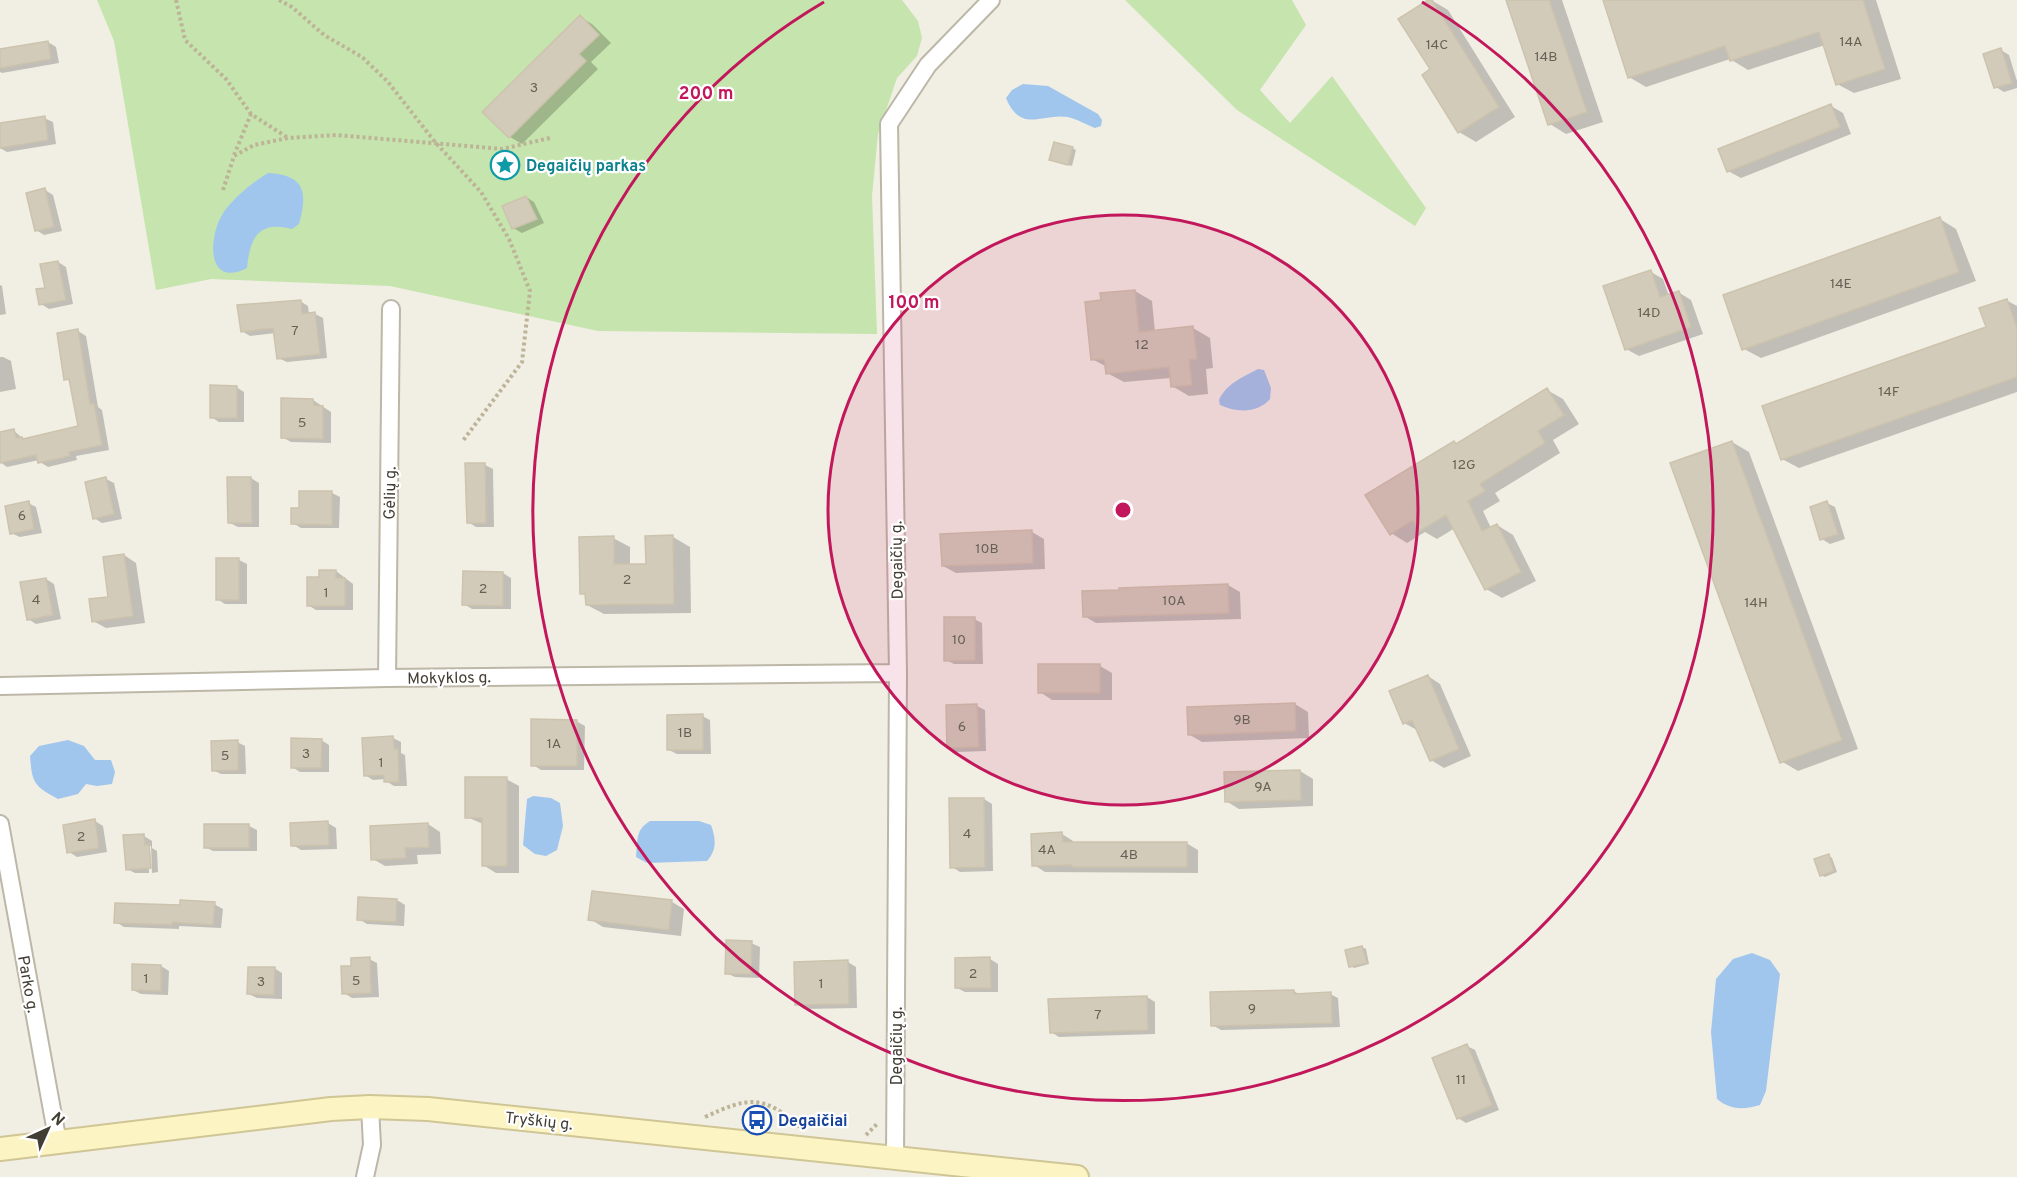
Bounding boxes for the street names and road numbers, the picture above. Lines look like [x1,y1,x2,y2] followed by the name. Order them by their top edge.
[381,466,401,520] street label: Gėlių g.
[887,520,909,599] street label: Degaičių g.
[407,668,491,690] street label: Mokyklos g.
[12,954,42,1015] street label: Parko g.
[888,1007,908,1085] street label: Degaičių g.
[504,1108,574,1135] street label: Tryškių g.

